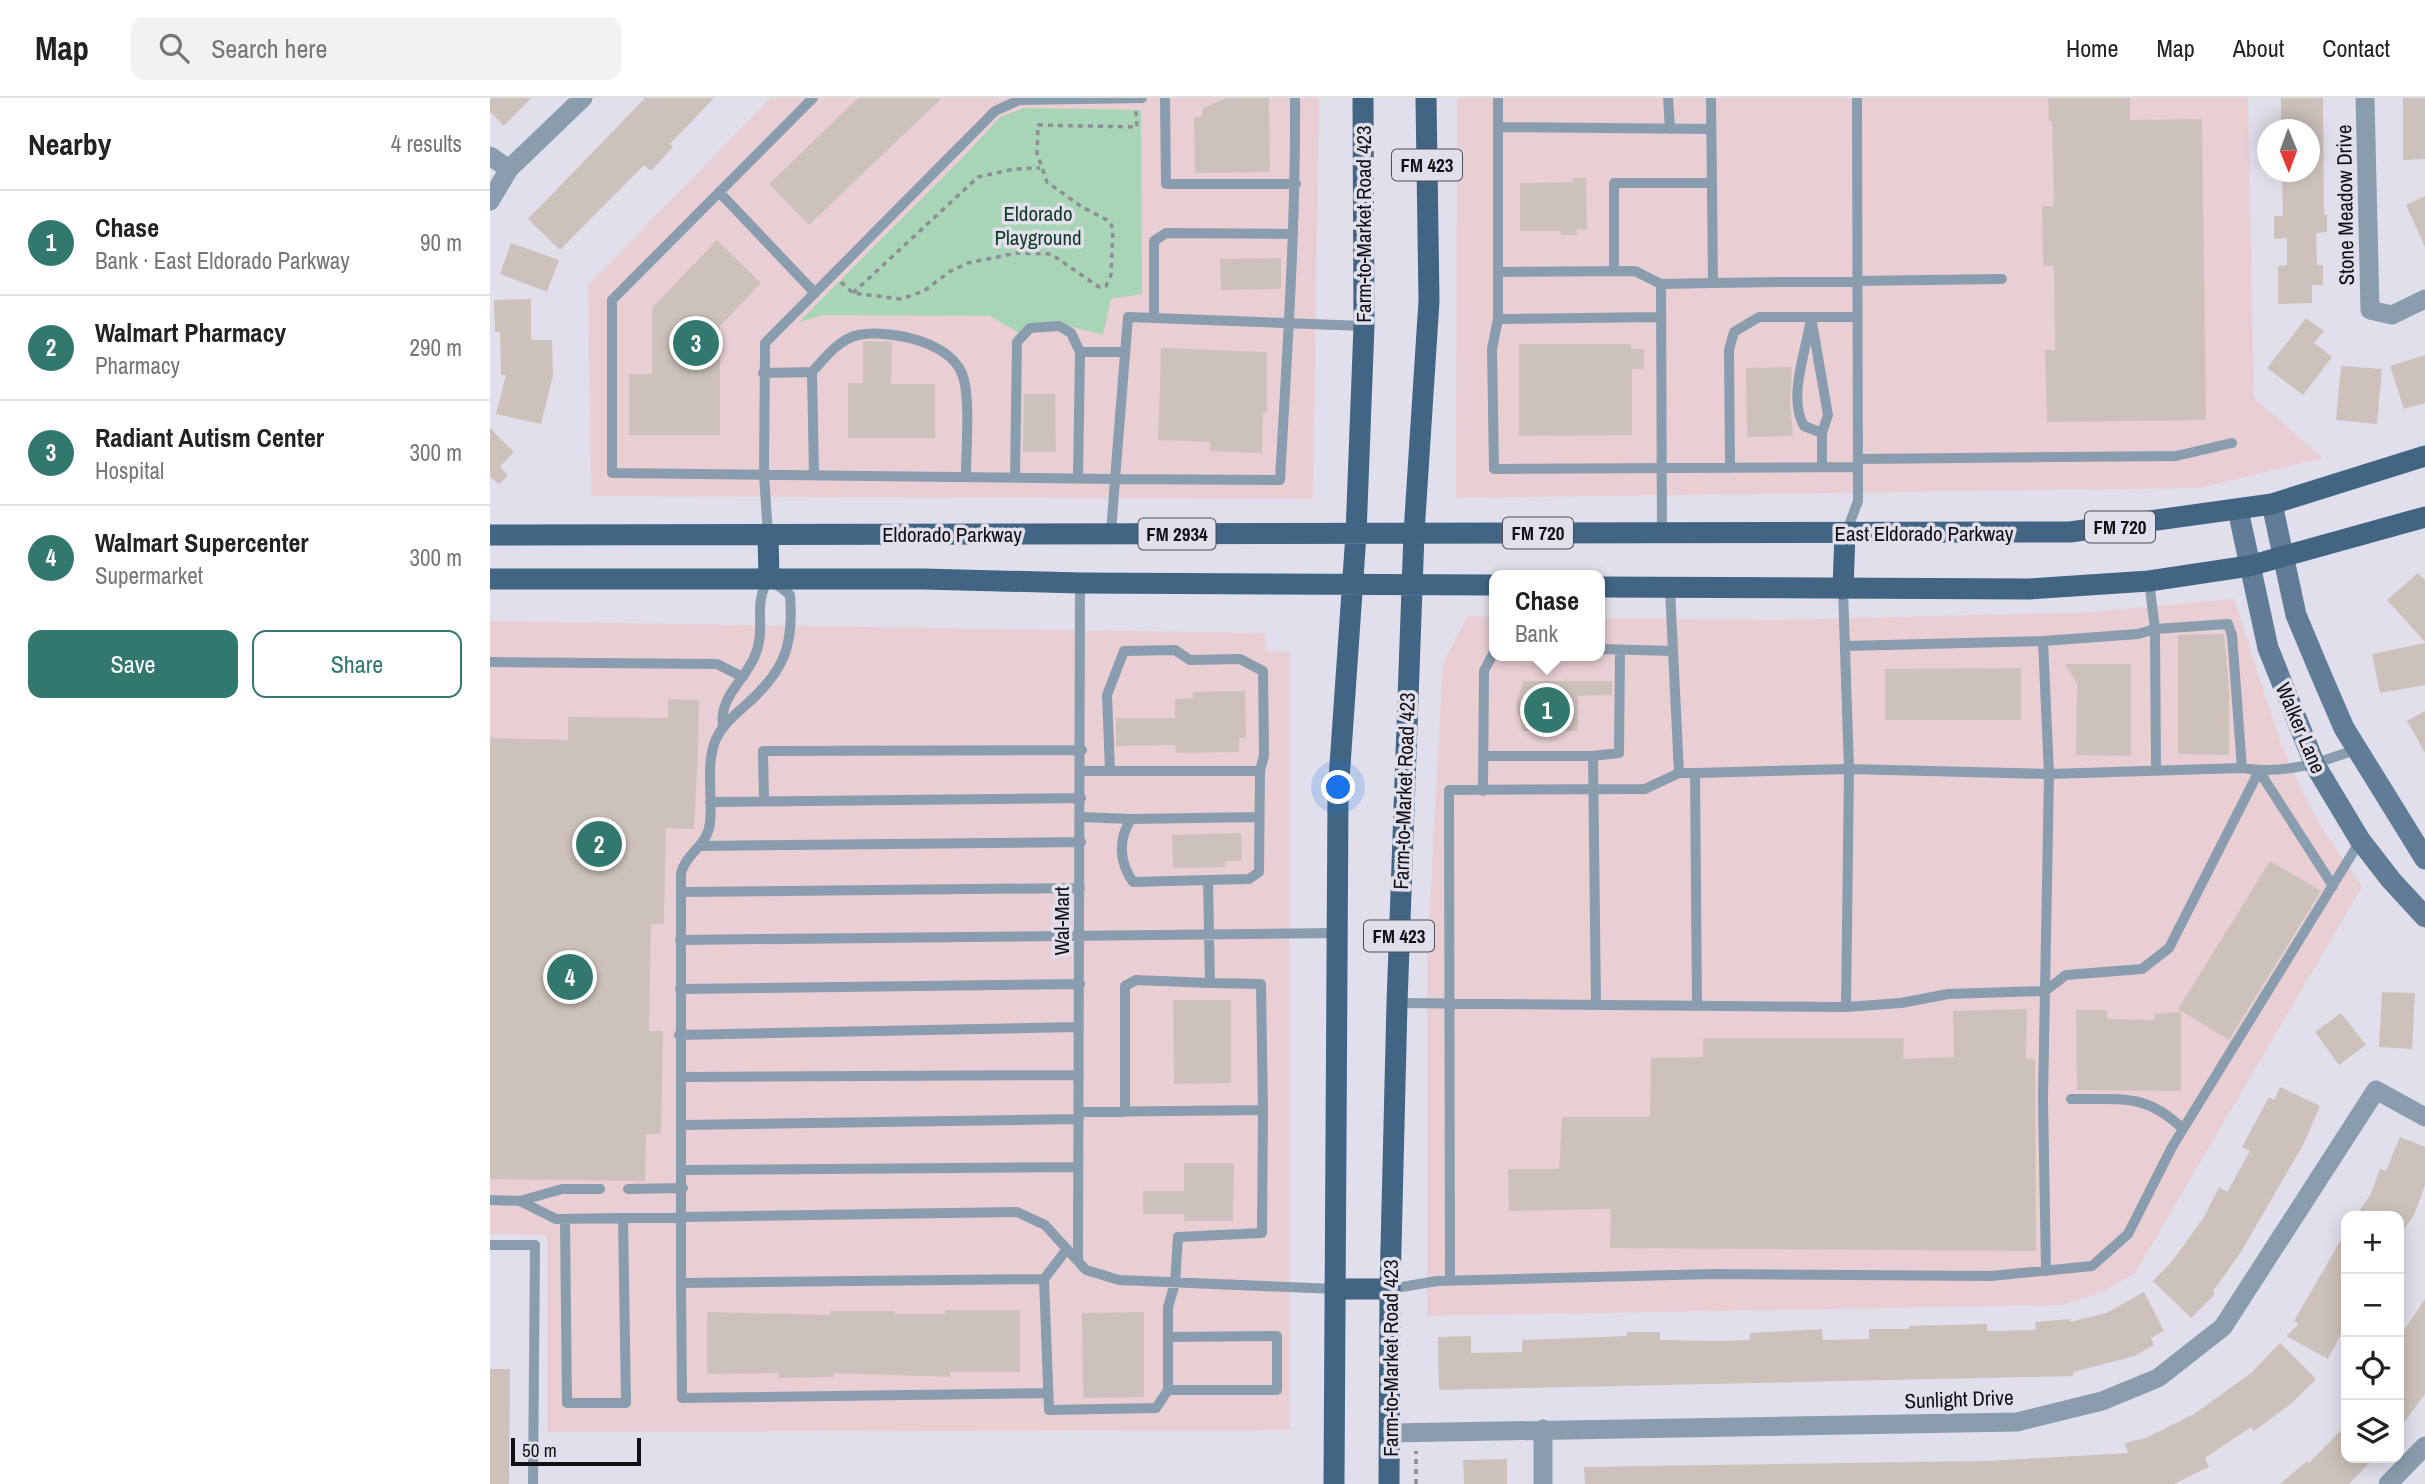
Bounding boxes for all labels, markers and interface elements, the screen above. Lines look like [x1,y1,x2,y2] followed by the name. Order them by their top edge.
[131,17,621,80] search box
[35,26,89,70] text: Map
[155,29,193,67] icon: search
[211,31,327,66] text: Search here
[2066,32,2118,64] text: Home
[2156,32,2195,64] text: Map
[2233,32,2284,64] text: About
[2322,32,2390,64] text: Contact
[2257,119,2320,182] north arrow
[28,124,111,164] text: Nearby
[2329,124,2361,286] street label: Stone Meadow Drive
[1349,125,1378,323] street label: Farm-to-Market Road 423
[391,128,462,159] text: 4 results
[1392,150,1462,180] road number: FM 423
[994,199,1082,252] park label: Eldorado Playground
[95,210,159,245] text: Chase
[46,227,56,258] text: 1
[420,227,462,258] text: 90 m
[95,245,350,276] text: Bank · East Eldorado Parkway
[95,315,286,350] text: Walmart Pharmacy
[673,317,719,369] pin: 3
[46,332,56,363] text: 2
[410,332,462,363] text: 290 m
[95,350,180,381] text: Pharmacy
[95,420,324,455] text: Radiant Autism Center
[46,437,56,468] text: 3
[410,437,462,468] text: 300 m
[95,455,164,486] text: Hospital
[2085,512,2155,542] road number: FM 720
[1138,518,1216,550] road number: FM 2934
[1503,518,1573,548] road number: FM 720
[1835,519,2014,548] street label: East Eldorado Parkway
[882,520,1022,549] street label: Eldorado Parkway
[95,525,309,560] text: Walmart Supercenter
[46,542,56,573] text: 4
[410,542,462,573] text: 300 m
[95,560,203,591] text: Supermarket
[1489,570,1605,661] popup
[1515,583,1579,618] text: Chase
[1515,618,1558,649] text: Bank
[28,630,238,698] button: Save
[252,630,462,698] button: Share
[2269,678,2333,778] street label: Walker Lane
[1524,684,1570,736] pin: 1
[1386,692,1422,890] street label: Farm-to-Market Road 423
[1321,770,1355,804] your location
[576,818,622,870] pin: 2
[1047,886,1076,956] street label: Wal-Mart
[1364,920,1434,951] road number: FM 423
[547,951,593,1003] pin: 4
[2341,1211,2404,1463] map controls
[2341,1211,2404,1274] button: +
[1376,1259,1405,1457] street label: Farm-to-Market Road 423
[2341,1274,2404,1337] button: −
[2341,1337,2404,1400] button: locate
[1904,1383,2014,1415] street label: Sunlight Drive
[2341,1400,2404,1463] button: layers
[511,1435,640,1467] scale bar
[522,1437,557,1463] text: 50 m

